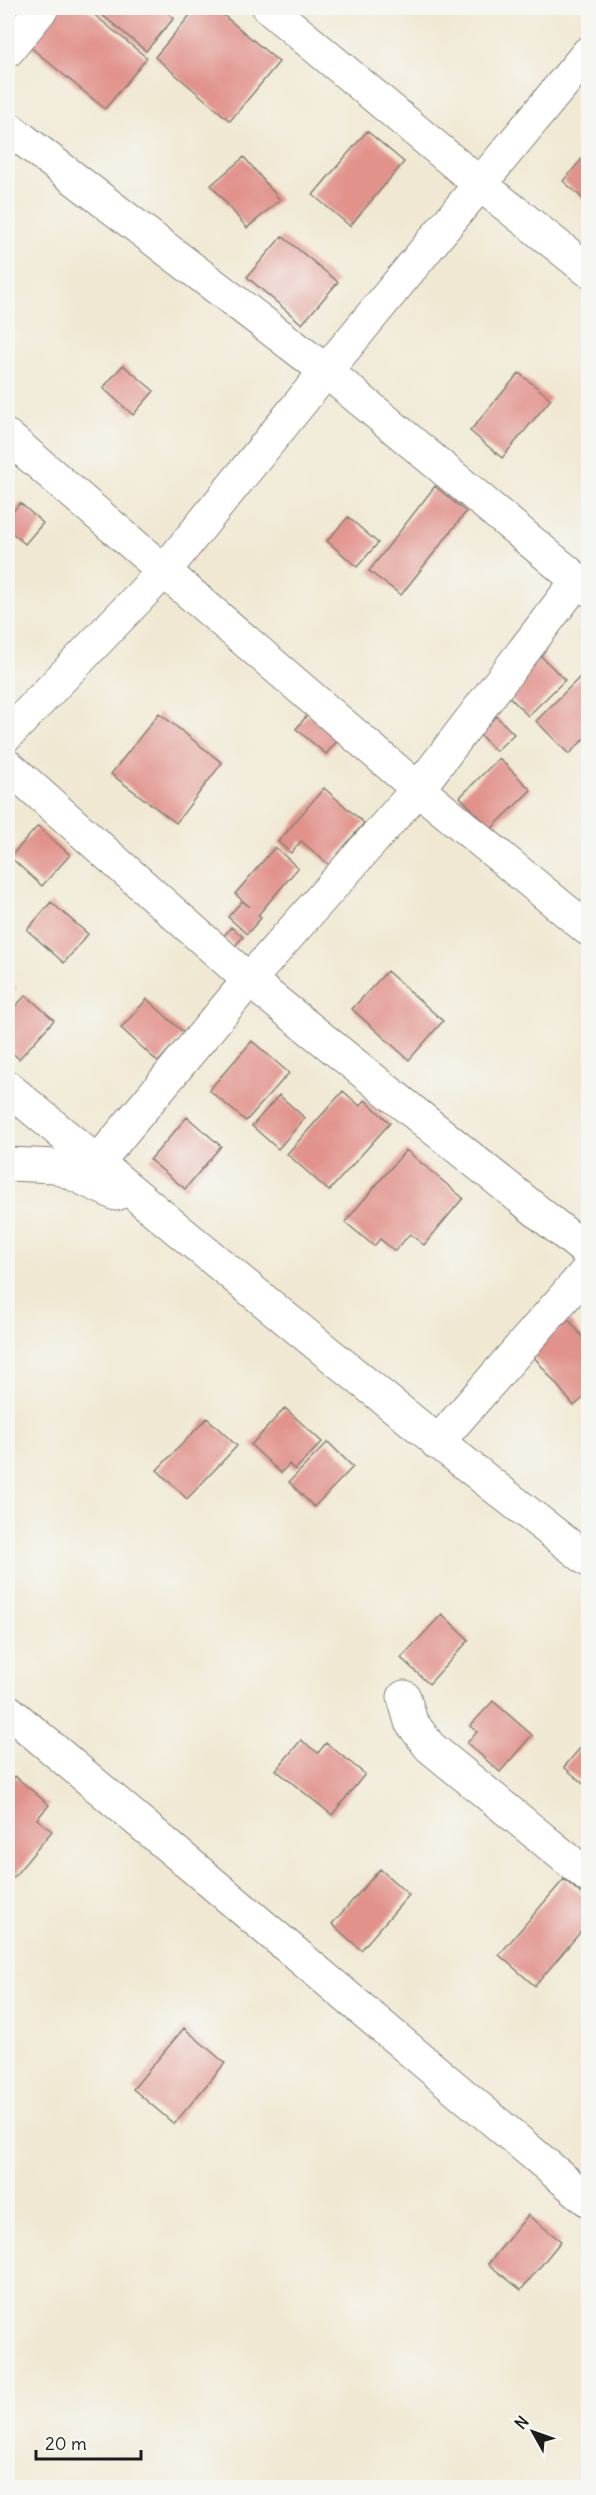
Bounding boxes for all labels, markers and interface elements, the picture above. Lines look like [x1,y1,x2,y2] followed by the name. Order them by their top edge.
[503,2402,563,2462] north arrow
[510,2412,533,2433] text: N
[36,2423,141,2461] scale bar
[45,2432,87,2455] text: 20 m

